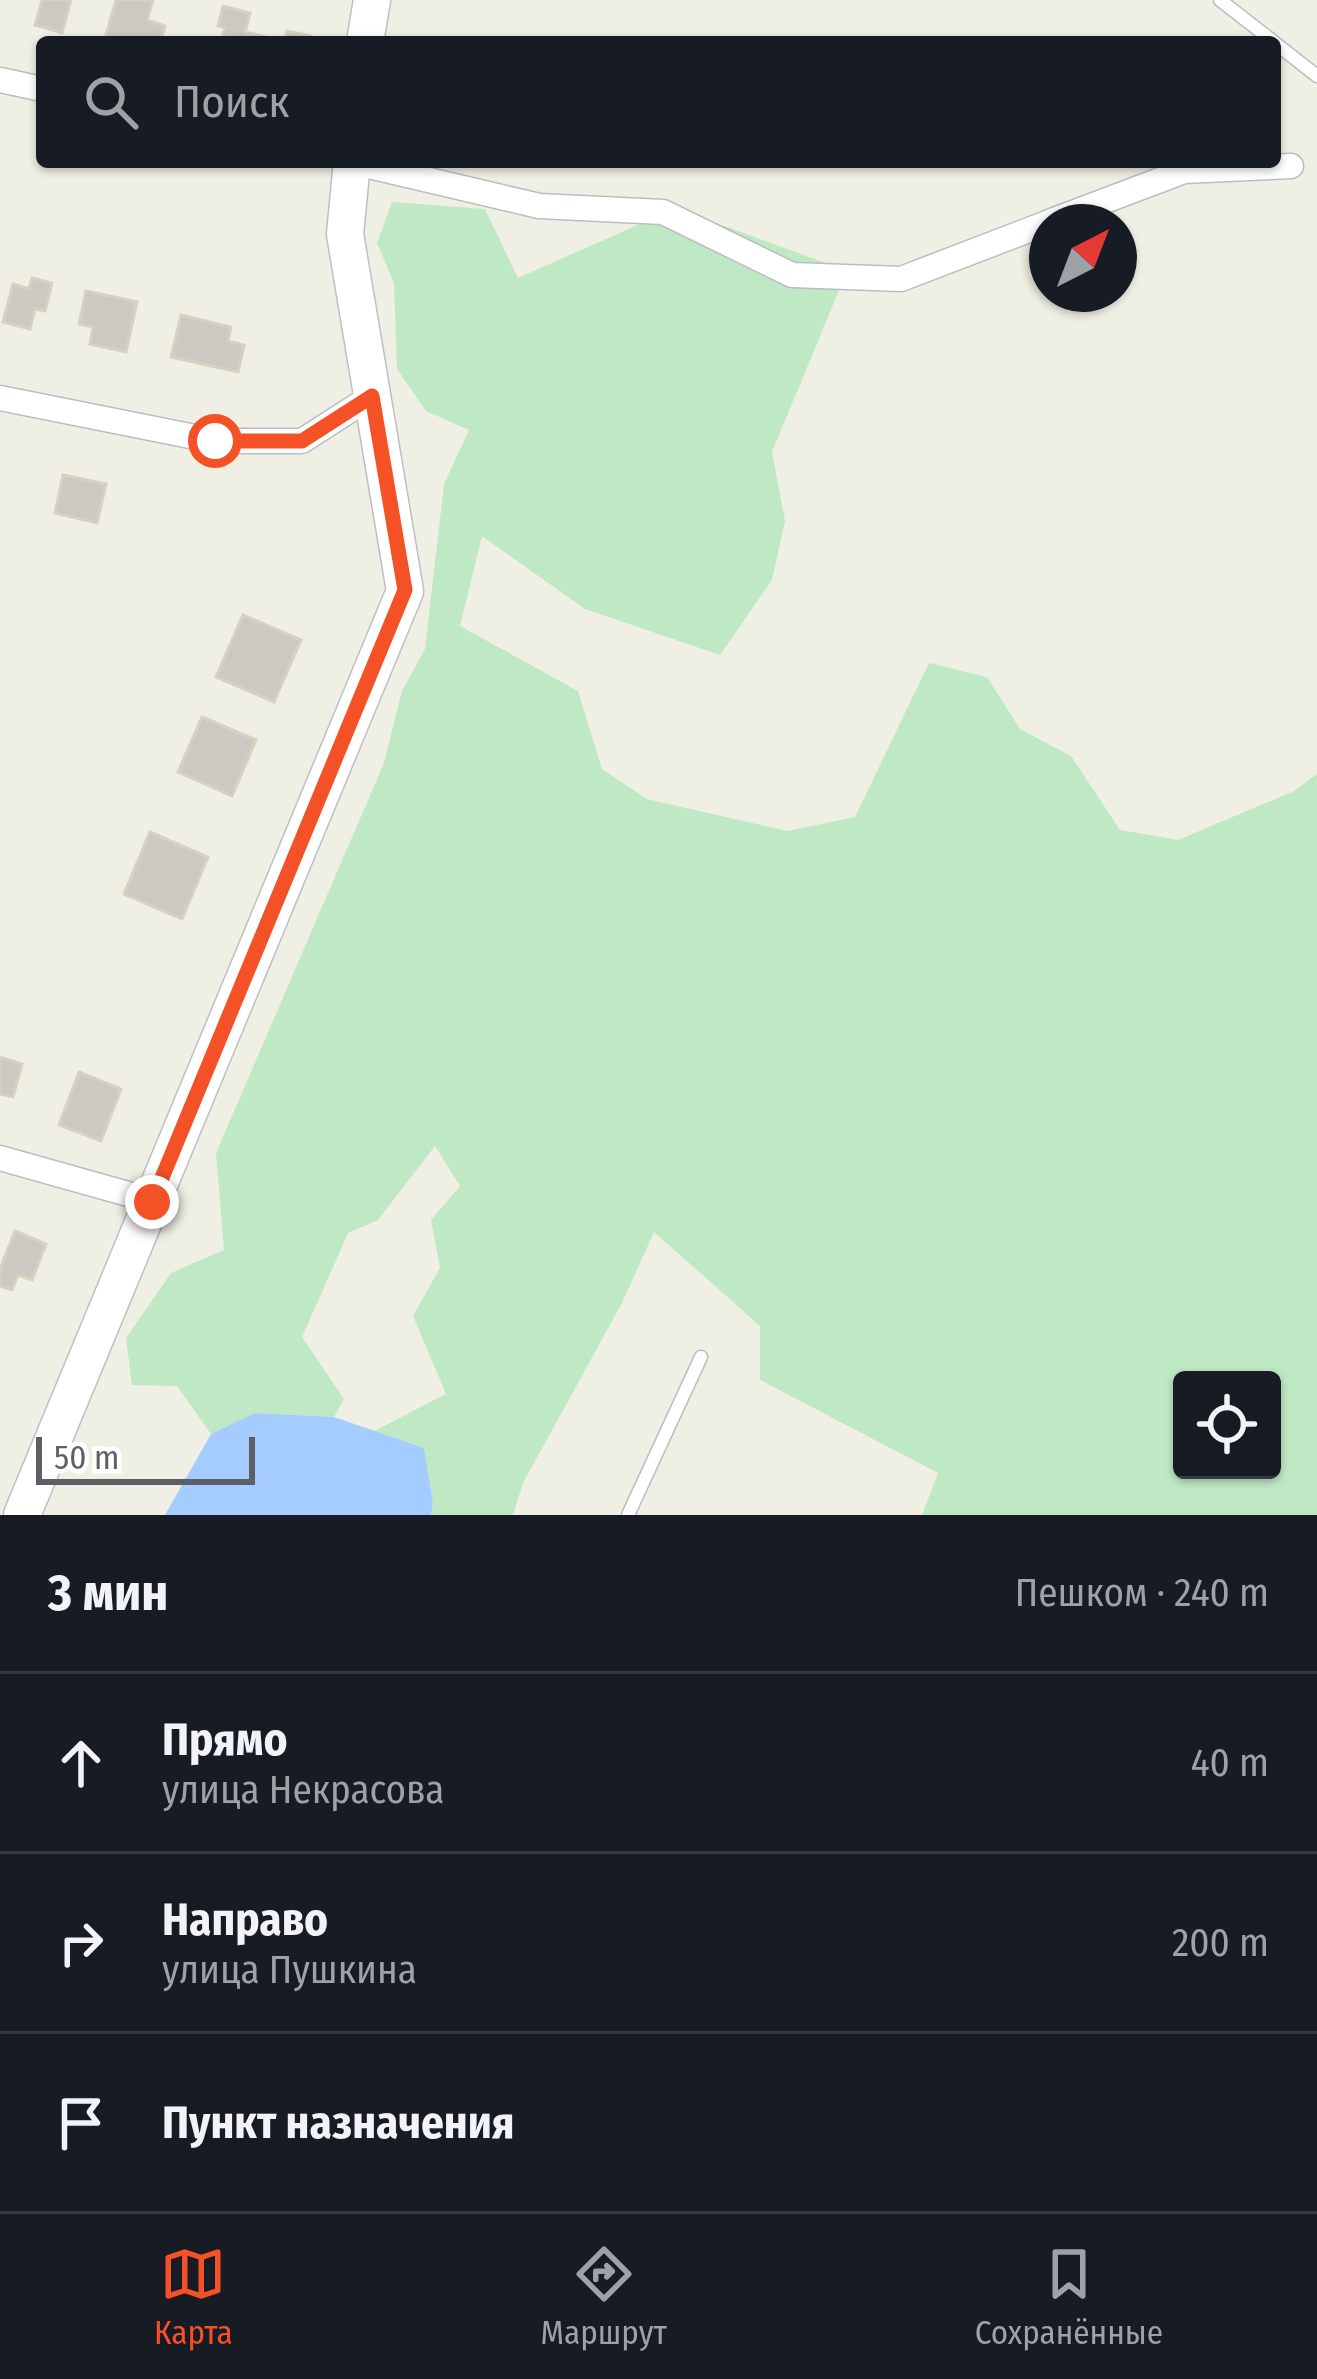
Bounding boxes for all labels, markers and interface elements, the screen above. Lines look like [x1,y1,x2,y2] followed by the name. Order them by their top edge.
[36,36,1281,168] search box
[78,69,144,135] icon: search
[174,75,289,129] text: Поиск
[1029,204,1137,312] north arrow
[188,414,242,468] route start
[125,1175,179,1229] route end
[1173,1371,1281,1479] map controls
[1173,1371,1281,1479] button: locate
[36,1431,255,1484] scale bar
[54,1438,119,1478] text: 50 m
[48,1562,168,1624] text: 3 мин
[1015,1570,1269,1616] text: Пешком · 240 m
[162,1713,287,1767] text: Прямо
[48,1730,114,1796] icon: ahead
[1191,1740,1269,1786] text: 40 m
[162,1767,444,1813] text: улица Некрасова
[162,1893,328,1947] text: Направо
[48,1910,114,1976] icon: right
[1172,1920,1269,1966] text: 200 m
[162,1947,417,1993] text: улица Пушкина
[48,2090,114,2156] icon: arrive
[162,2096,515,2150] text: Пункт назначения
[154,2241,233,2353] tab: Карта
[541,2241,667,2353] tab: Маршрут
[975,2241,1163,2353] tab: Сохранённые

